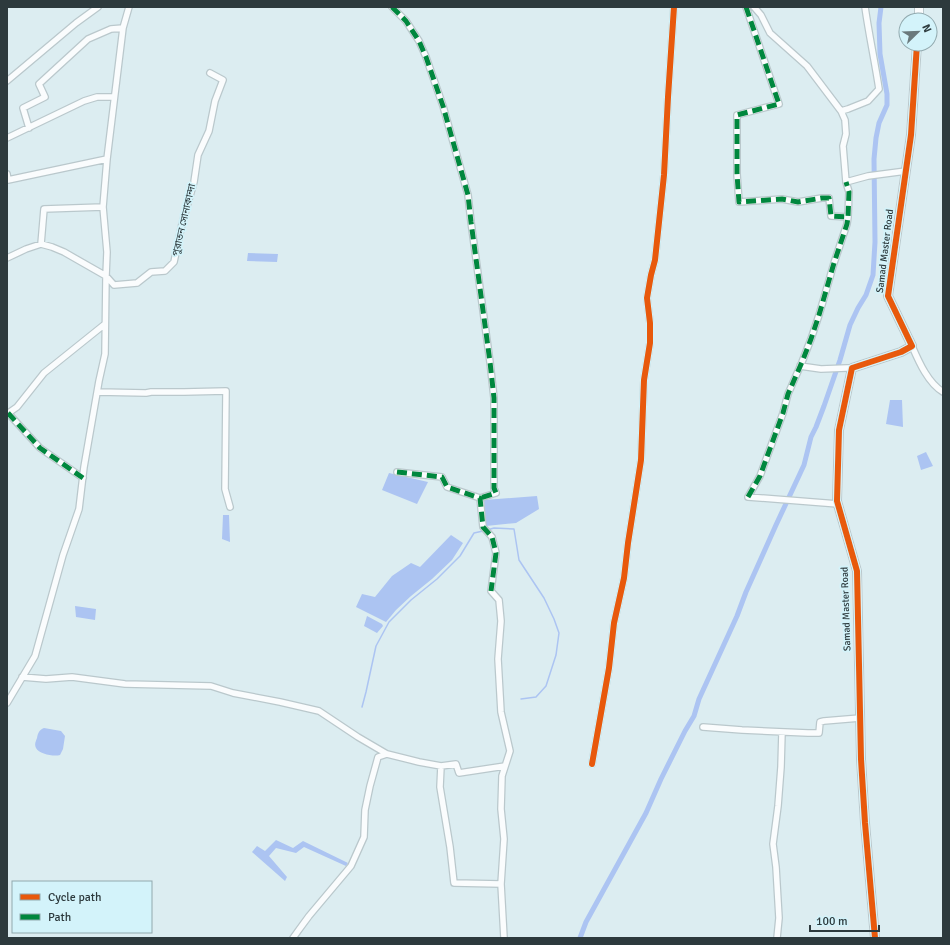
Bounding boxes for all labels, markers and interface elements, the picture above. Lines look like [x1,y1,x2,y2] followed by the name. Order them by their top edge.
[898,12,938,52] north arrow
[919,22,934,34] text: N
[170,182,198,257] street label: পুরাতন সোনাকান্দা
[874,208,896,294] street label: Samad Master Road
[839,567,853,651] street label: Samad Master Road
[12,881,152,933] legend
[48,890,101,905] text: Cycle path
[810,907,879,933] scale bar
[48,910,71,925] text: Path
[816,914,848,929] text: 100 m

